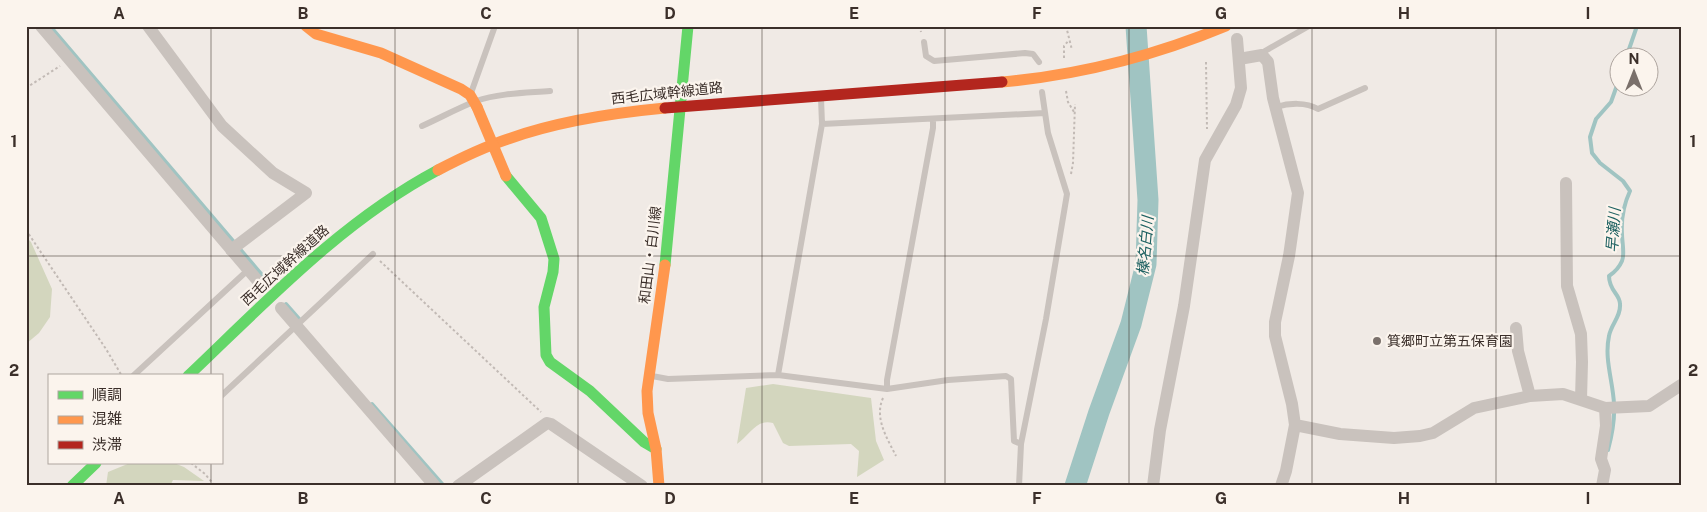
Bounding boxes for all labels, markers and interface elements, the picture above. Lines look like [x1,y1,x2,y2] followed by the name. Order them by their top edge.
[113,4,125,23] text: A
[298,4,309,23] text: B
[480,4,492,23] text: C
[664,4,676,23] text: D
[849,4,859,23] text: E
[1032,4,1042,23] text: F
[1215,4,1227,23] text: G
[1398,4,1410,23] text: H
[1586,4,1590,23] text: I
[1610,48,1660,98] north arrow
[1629,51,1639,67] text: N
[610,79,724,107] street label: 西毛広域幹線道路
[11,132,17,151] text: 1
[1690,132,1696,151] text: 1
[636,205,664,305] street label: 和田山・白川線
[1603,205,1623,253] water label: 早瀬川
[1134,213,1156,277] water label: 榛名白川
[238,222,332,308] street label: 西毛広域幹線道路
[1387,333,1513,349] place label: 箕郷町立第五保育園
[1371,335,1383,347] marker: 箕郷町立第五保育園
[9,361,19,380] text: 2
[1688,361,1698,380] text: 2
[48,374,222,464] legend
[92,386,122,403] text: 順調
[92,410,122,427] text: 混雑
[92,436,122,453] text: 渋滞
[113,489,125,508] text: A
[298,489,309,508] text: B
[480,489,492,508] text: C
[664,489,676,508] text: D
[849,489,859,508] text: E
[1032,489,1042,508] text: F
[1215,489,1227,508] text: G
[1398,489,1410,508] text: H
[1586,489,1590,508] text: I

